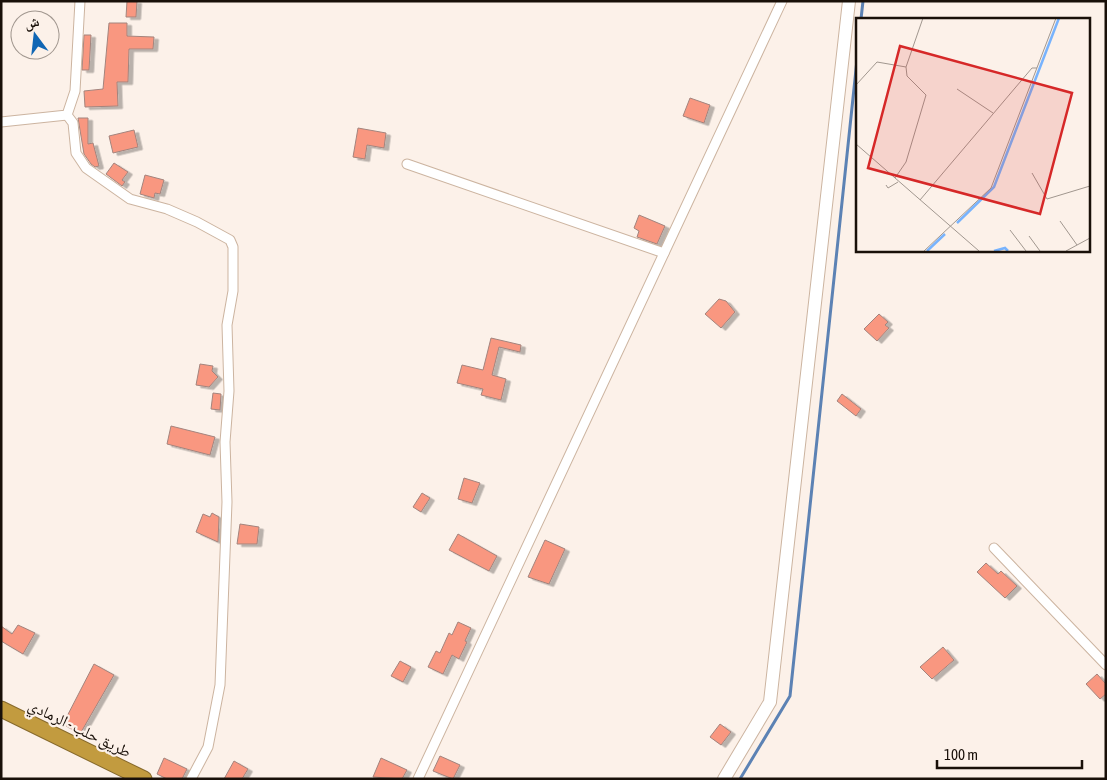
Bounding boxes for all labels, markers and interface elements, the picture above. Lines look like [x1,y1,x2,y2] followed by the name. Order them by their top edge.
[10,10,60,60] north arrow
[22,13,41,33] text: ش
[856,18,1090,251] inset map
[24,695,134,764] street label: طريق حلب - الرمادي
[937,738,1082,770] scale bar
[944,746,978,763] text: 100 m

